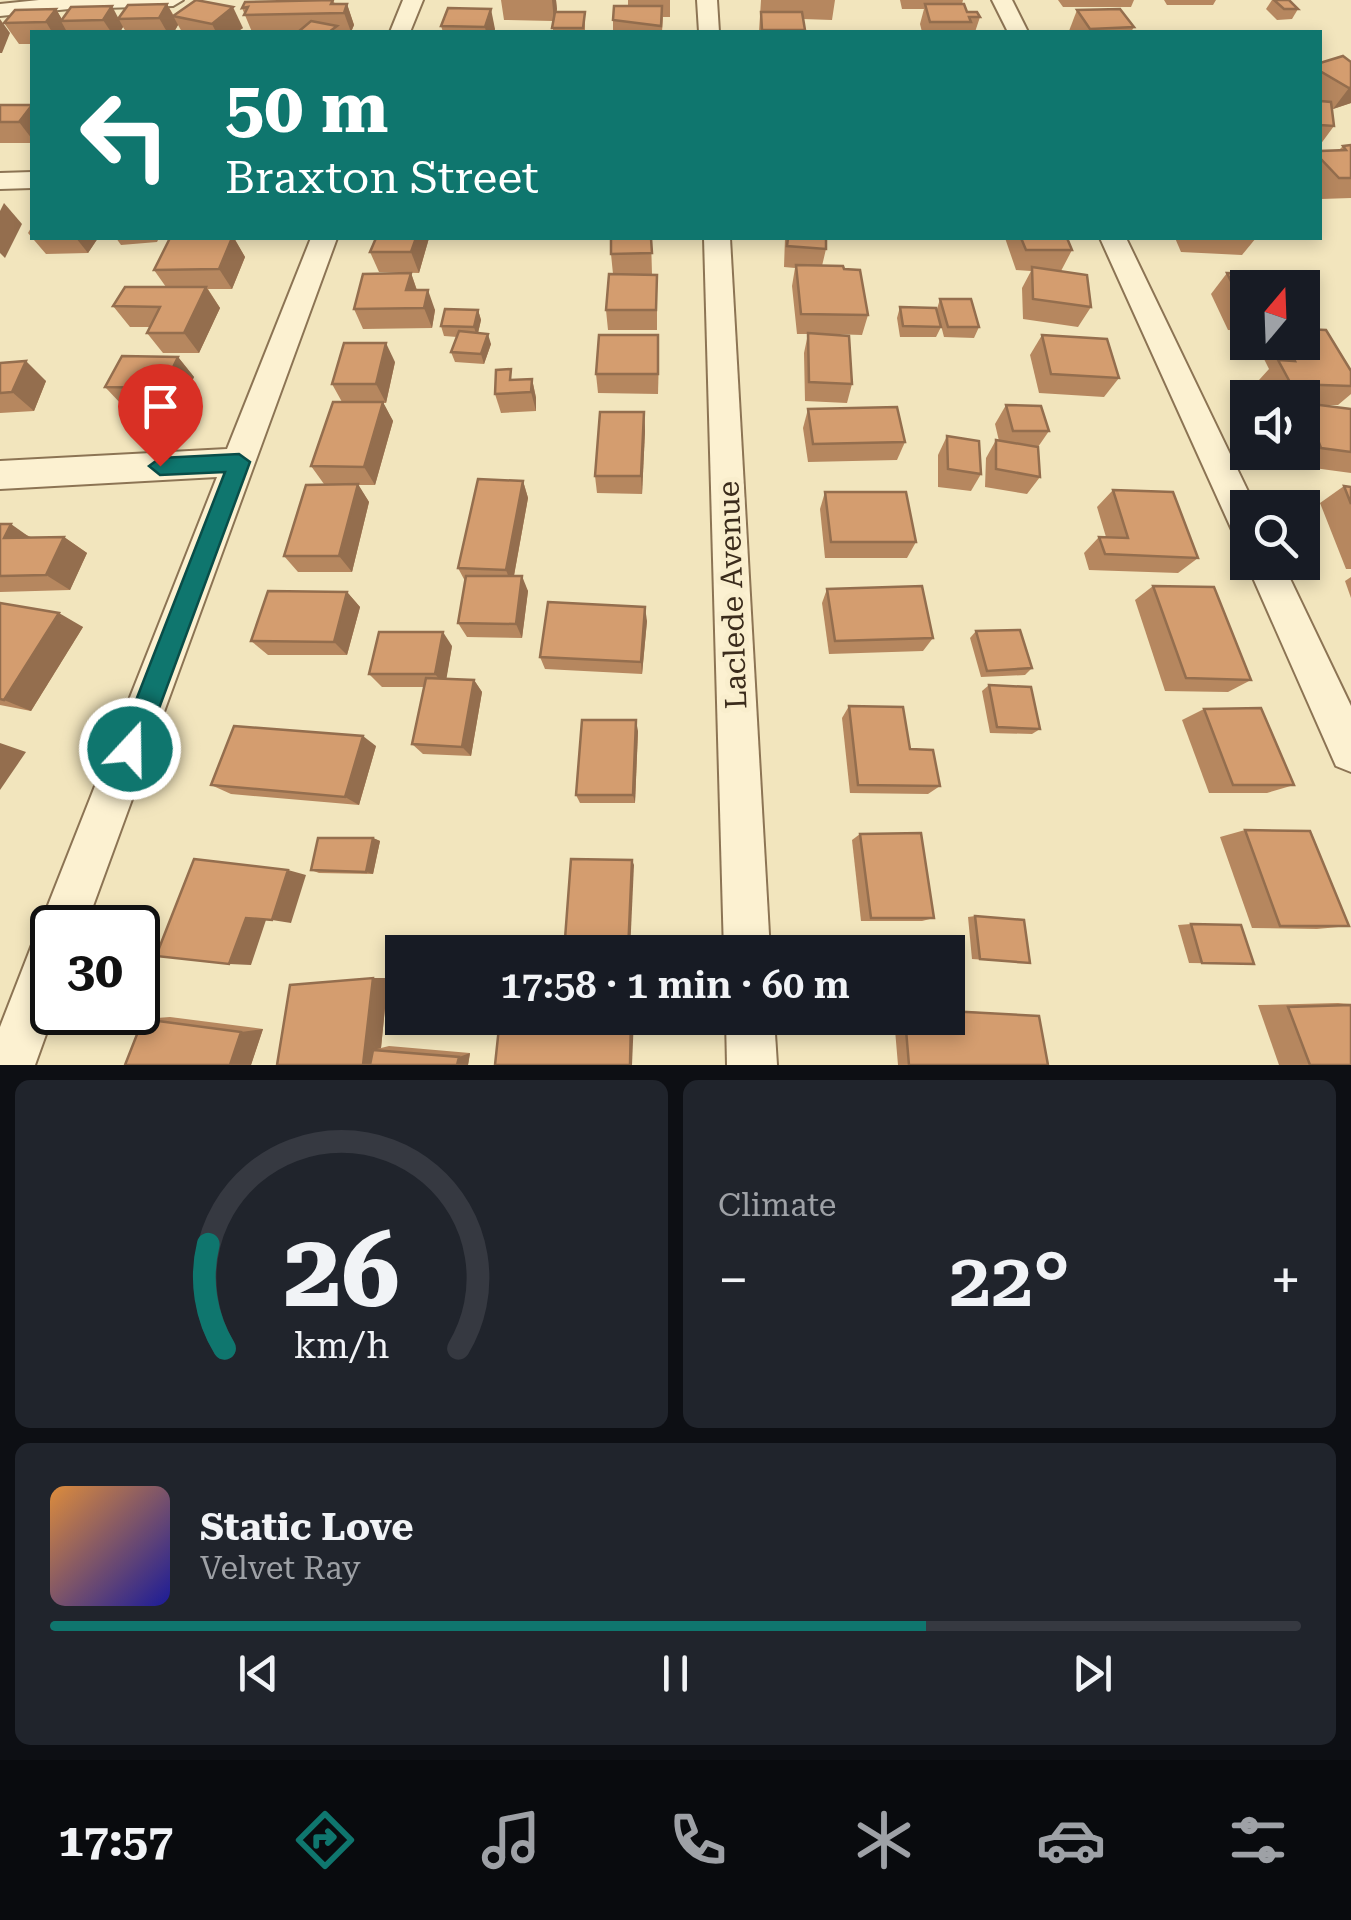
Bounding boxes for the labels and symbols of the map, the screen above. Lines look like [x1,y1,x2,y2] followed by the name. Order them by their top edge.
[1230,270,1320,360] north arrow
[118,364,203,467] pin
[711,480,753,710] street label: Laclede Avenue
[78,697,182,801] position arrow
[30,905,160,1035] speed limit sign: 30

